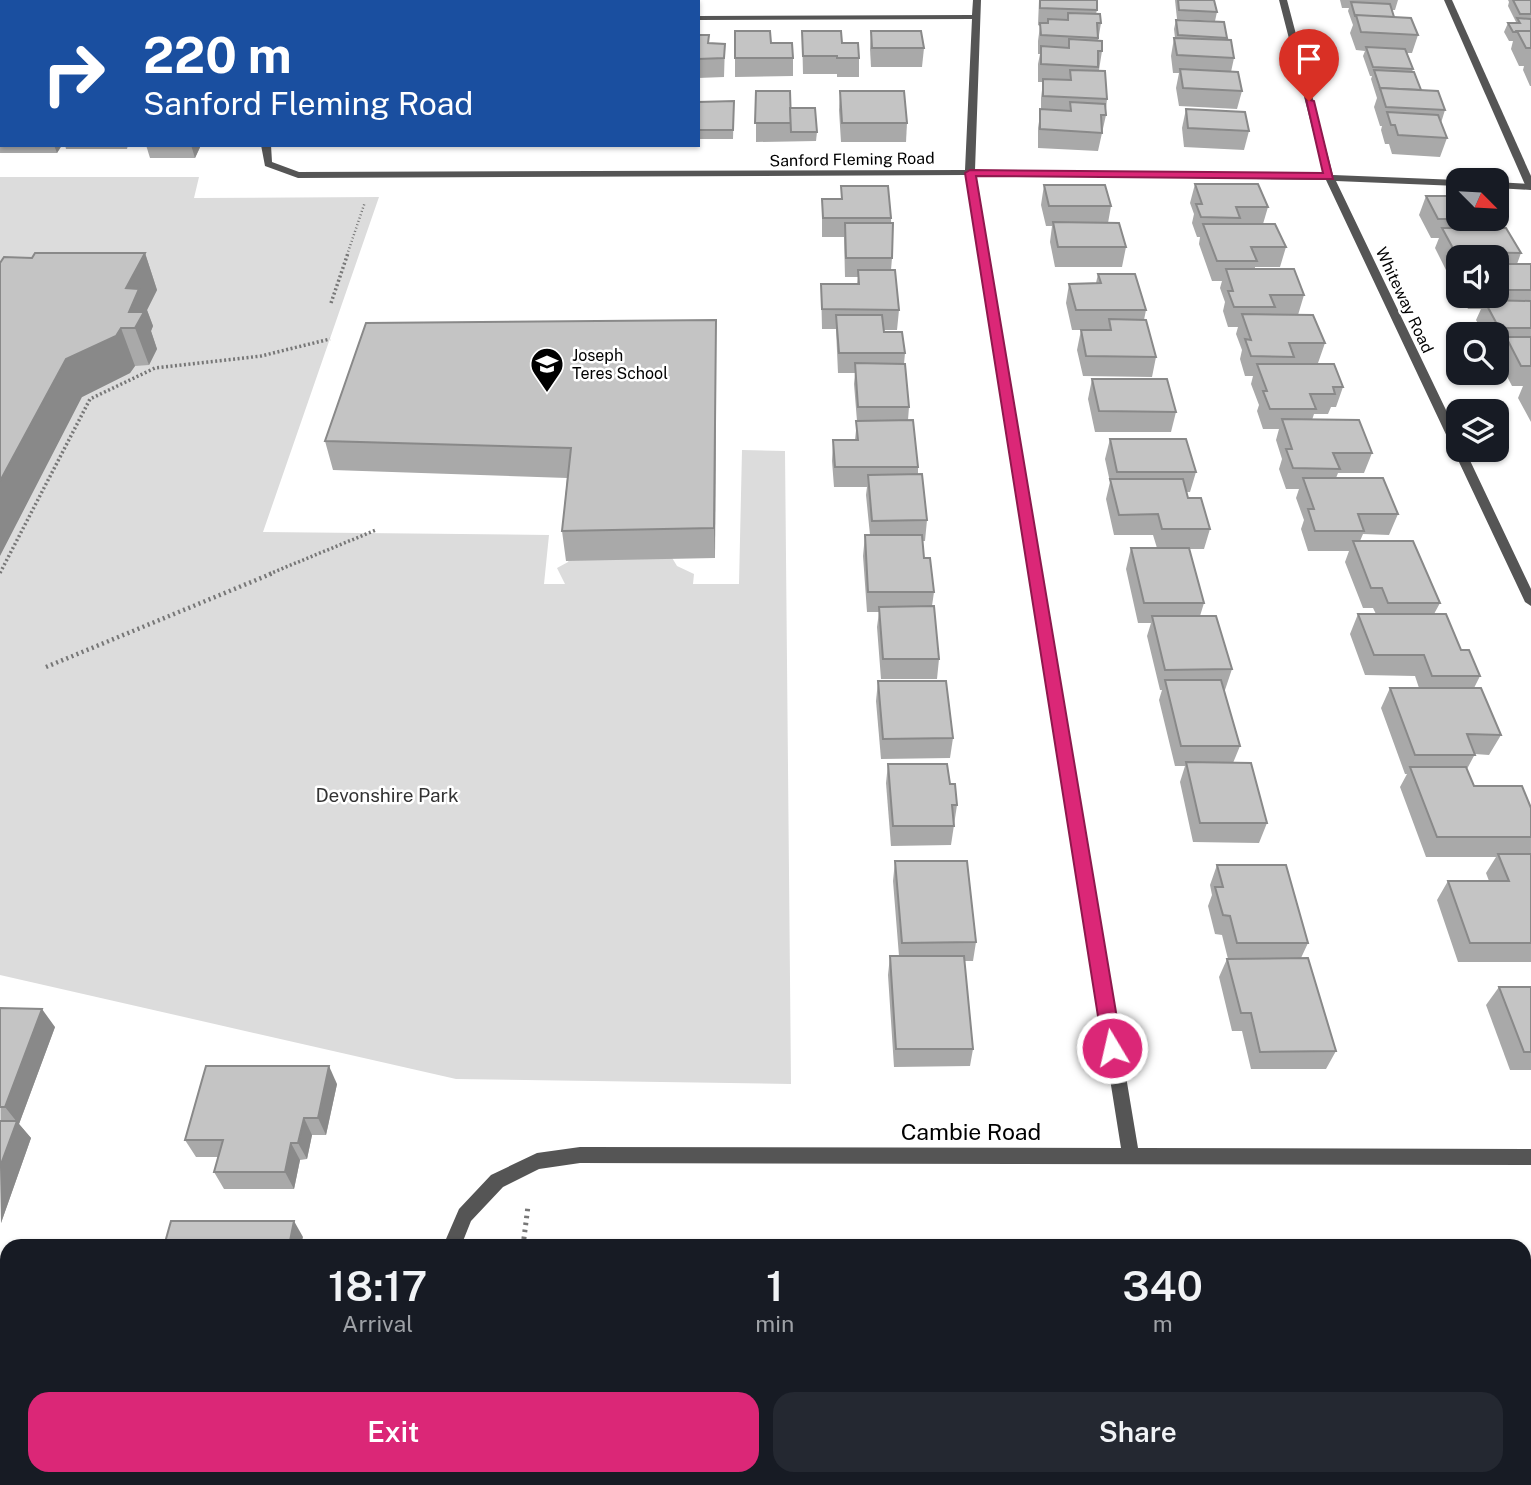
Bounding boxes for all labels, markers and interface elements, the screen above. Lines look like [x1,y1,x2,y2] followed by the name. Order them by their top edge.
[143,26,292,84] text: 220 m
[28,28,119,119] icon: right
[1279,29,1339,101] pin
[1290,40,1328,78] icon: arrive
[143,85,473,122] text: Sanford Fleming Road
[769,149,935,170] street label: Sanford Fleming Road
[1446,168,1508,231] north arrow
[1446,168,1509,462] map controls
[1372,244,1437,356] street label: Whiteway Road
[1446,245,1509,308] button: sound
[1446,322,1509,385] button: search
[528,345,566,394] school or university icon: Joseph Teres School
[572,346,668,383] place label: Joseph Teres School
[1446,399,1509,462] button: layers
[315,784,459,806] park label: Devonshire Park
[1075,1011,1149,1085] position arrow
[901,1118,1041,1145] street label: Cambie Road
[328,1261,427,1310] text: 18:17
[766,1261,784,1310] text: 1
[1122,1261,1203,1310] text: 340
[342,1310,413,1337] text: Arrival
[755,1310,794,1337] text: min
[1153,1310,1173,1337] text: m
[28,1392,759,1472] button: Exit
[773,1392,1503,1472] button: Share

